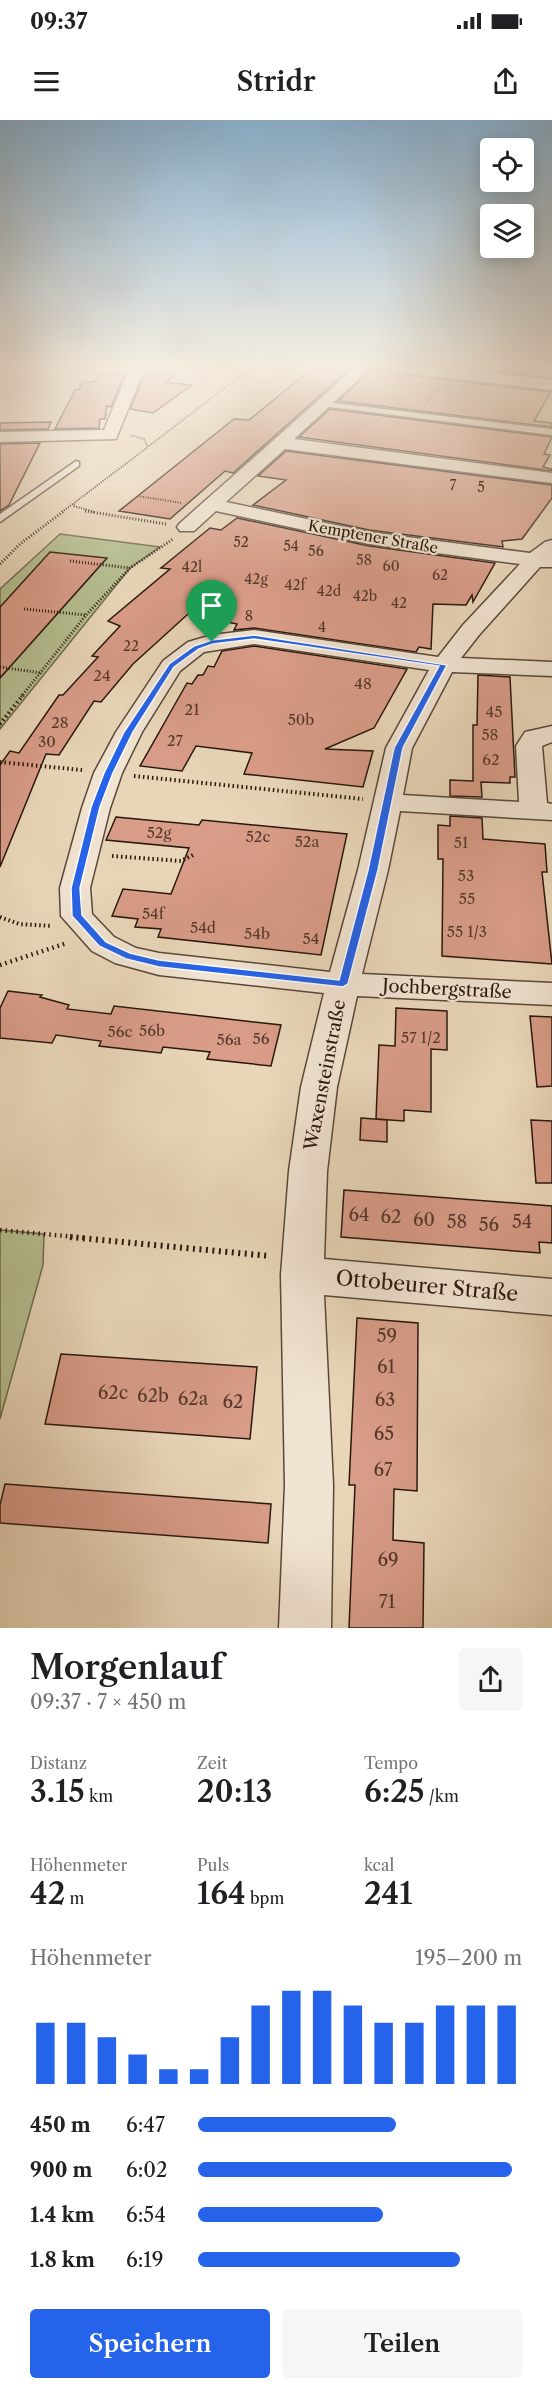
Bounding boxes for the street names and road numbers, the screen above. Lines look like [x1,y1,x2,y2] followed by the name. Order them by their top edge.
[307,516,440,557] street label: Kemptener Straße
[379,974,512,1003] street label: Jochbergstraße
[299,997,350,1153] street label: Waxensteinstraße
[335,1265,519,1306] street label: Ottobeurer Straße

